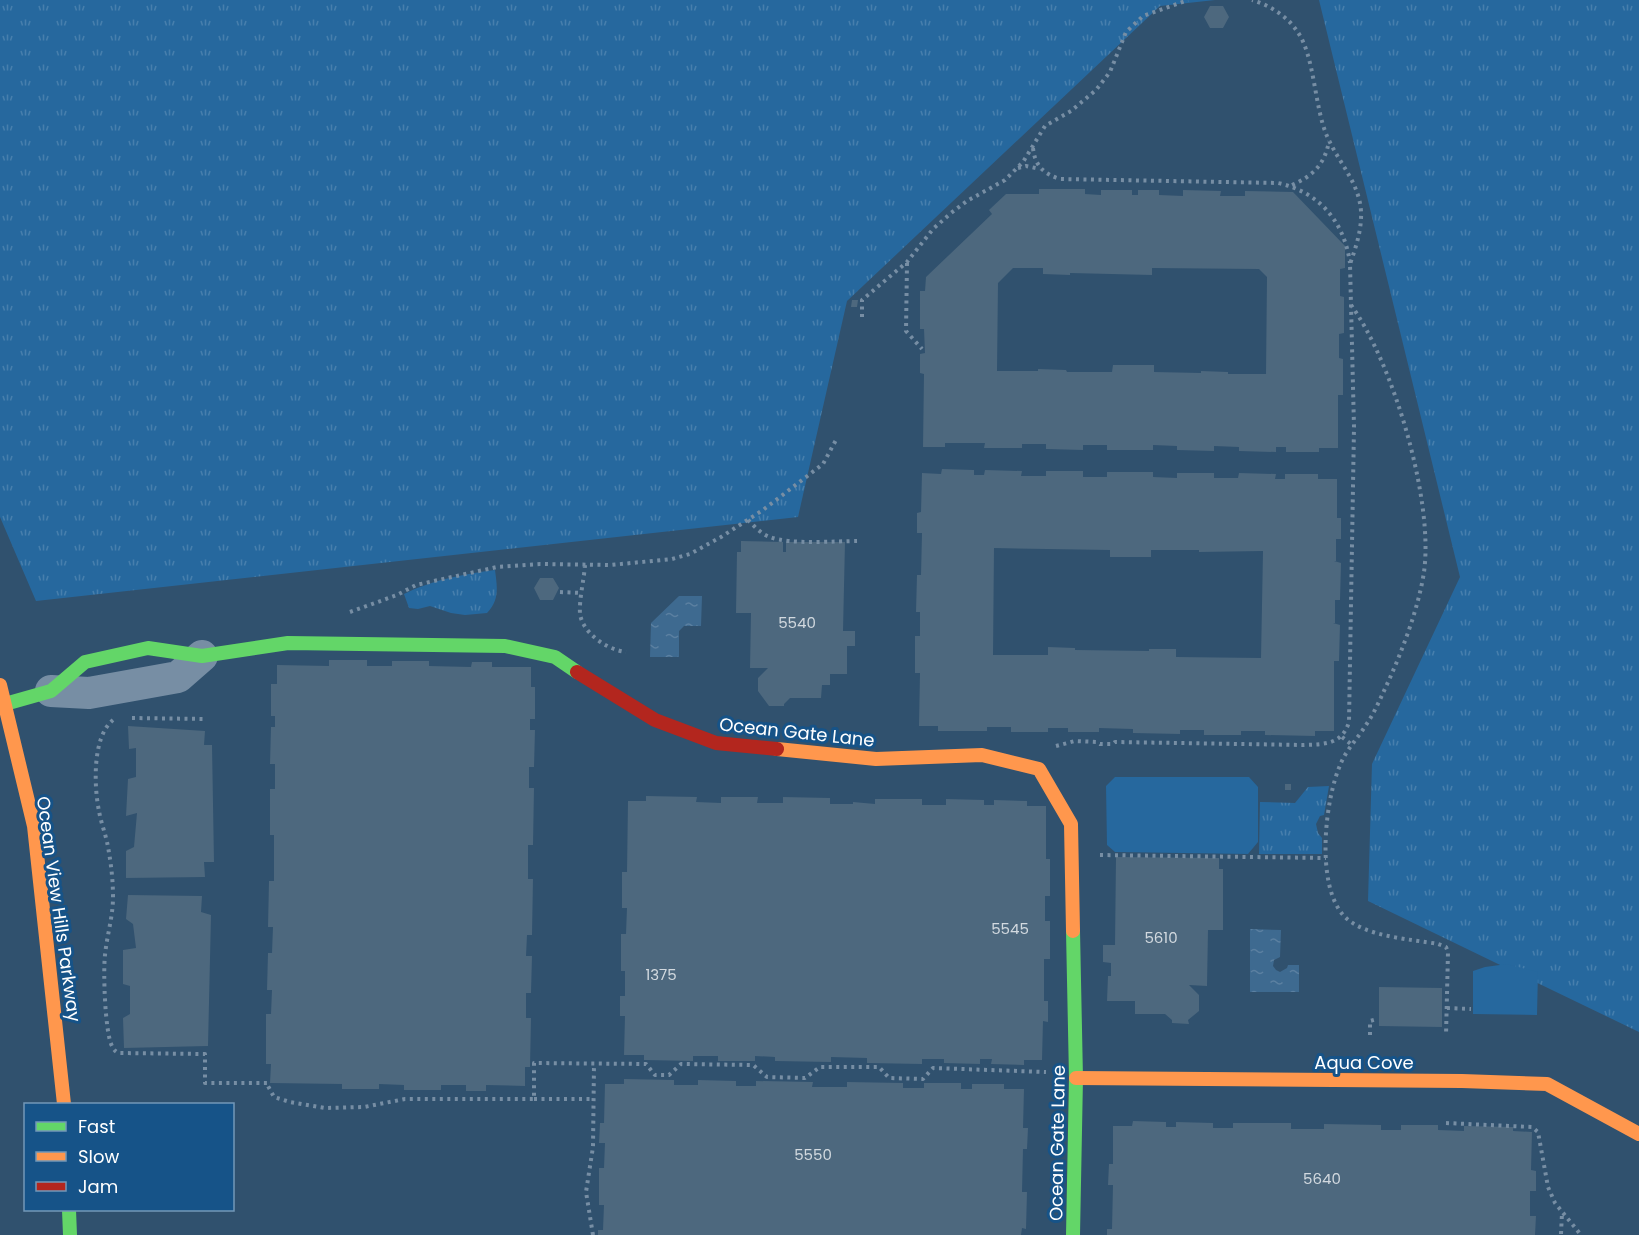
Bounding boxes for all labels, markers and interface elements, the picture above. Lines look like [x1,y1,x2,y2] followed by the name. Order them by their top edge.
[778,612,816,633] house number: 5540
[718,711,876,753] street label: Ocean Gate Lane
[31,795,87,1023] street label: Ocean View Hills Parkway
[991,918,1029,939] house number: 5545
[1144,927,1178,948] house number: 5610
[645,964,677,985] house number: 1375
[1314,1050,1414,1075] street label: Aqua Cove
[1043,1065,1071,1221] street label: Ocean Gate Lane
[24,1103,234,1211] legend
[78,1114,115,1139] text: Fast
[78,1144,120,1169] text: Slow
[794,1144,832,1165] house number: 5550
[1303,1168,1341,1189] house number: 5640
[78,1174,118,1199] text: Jam

